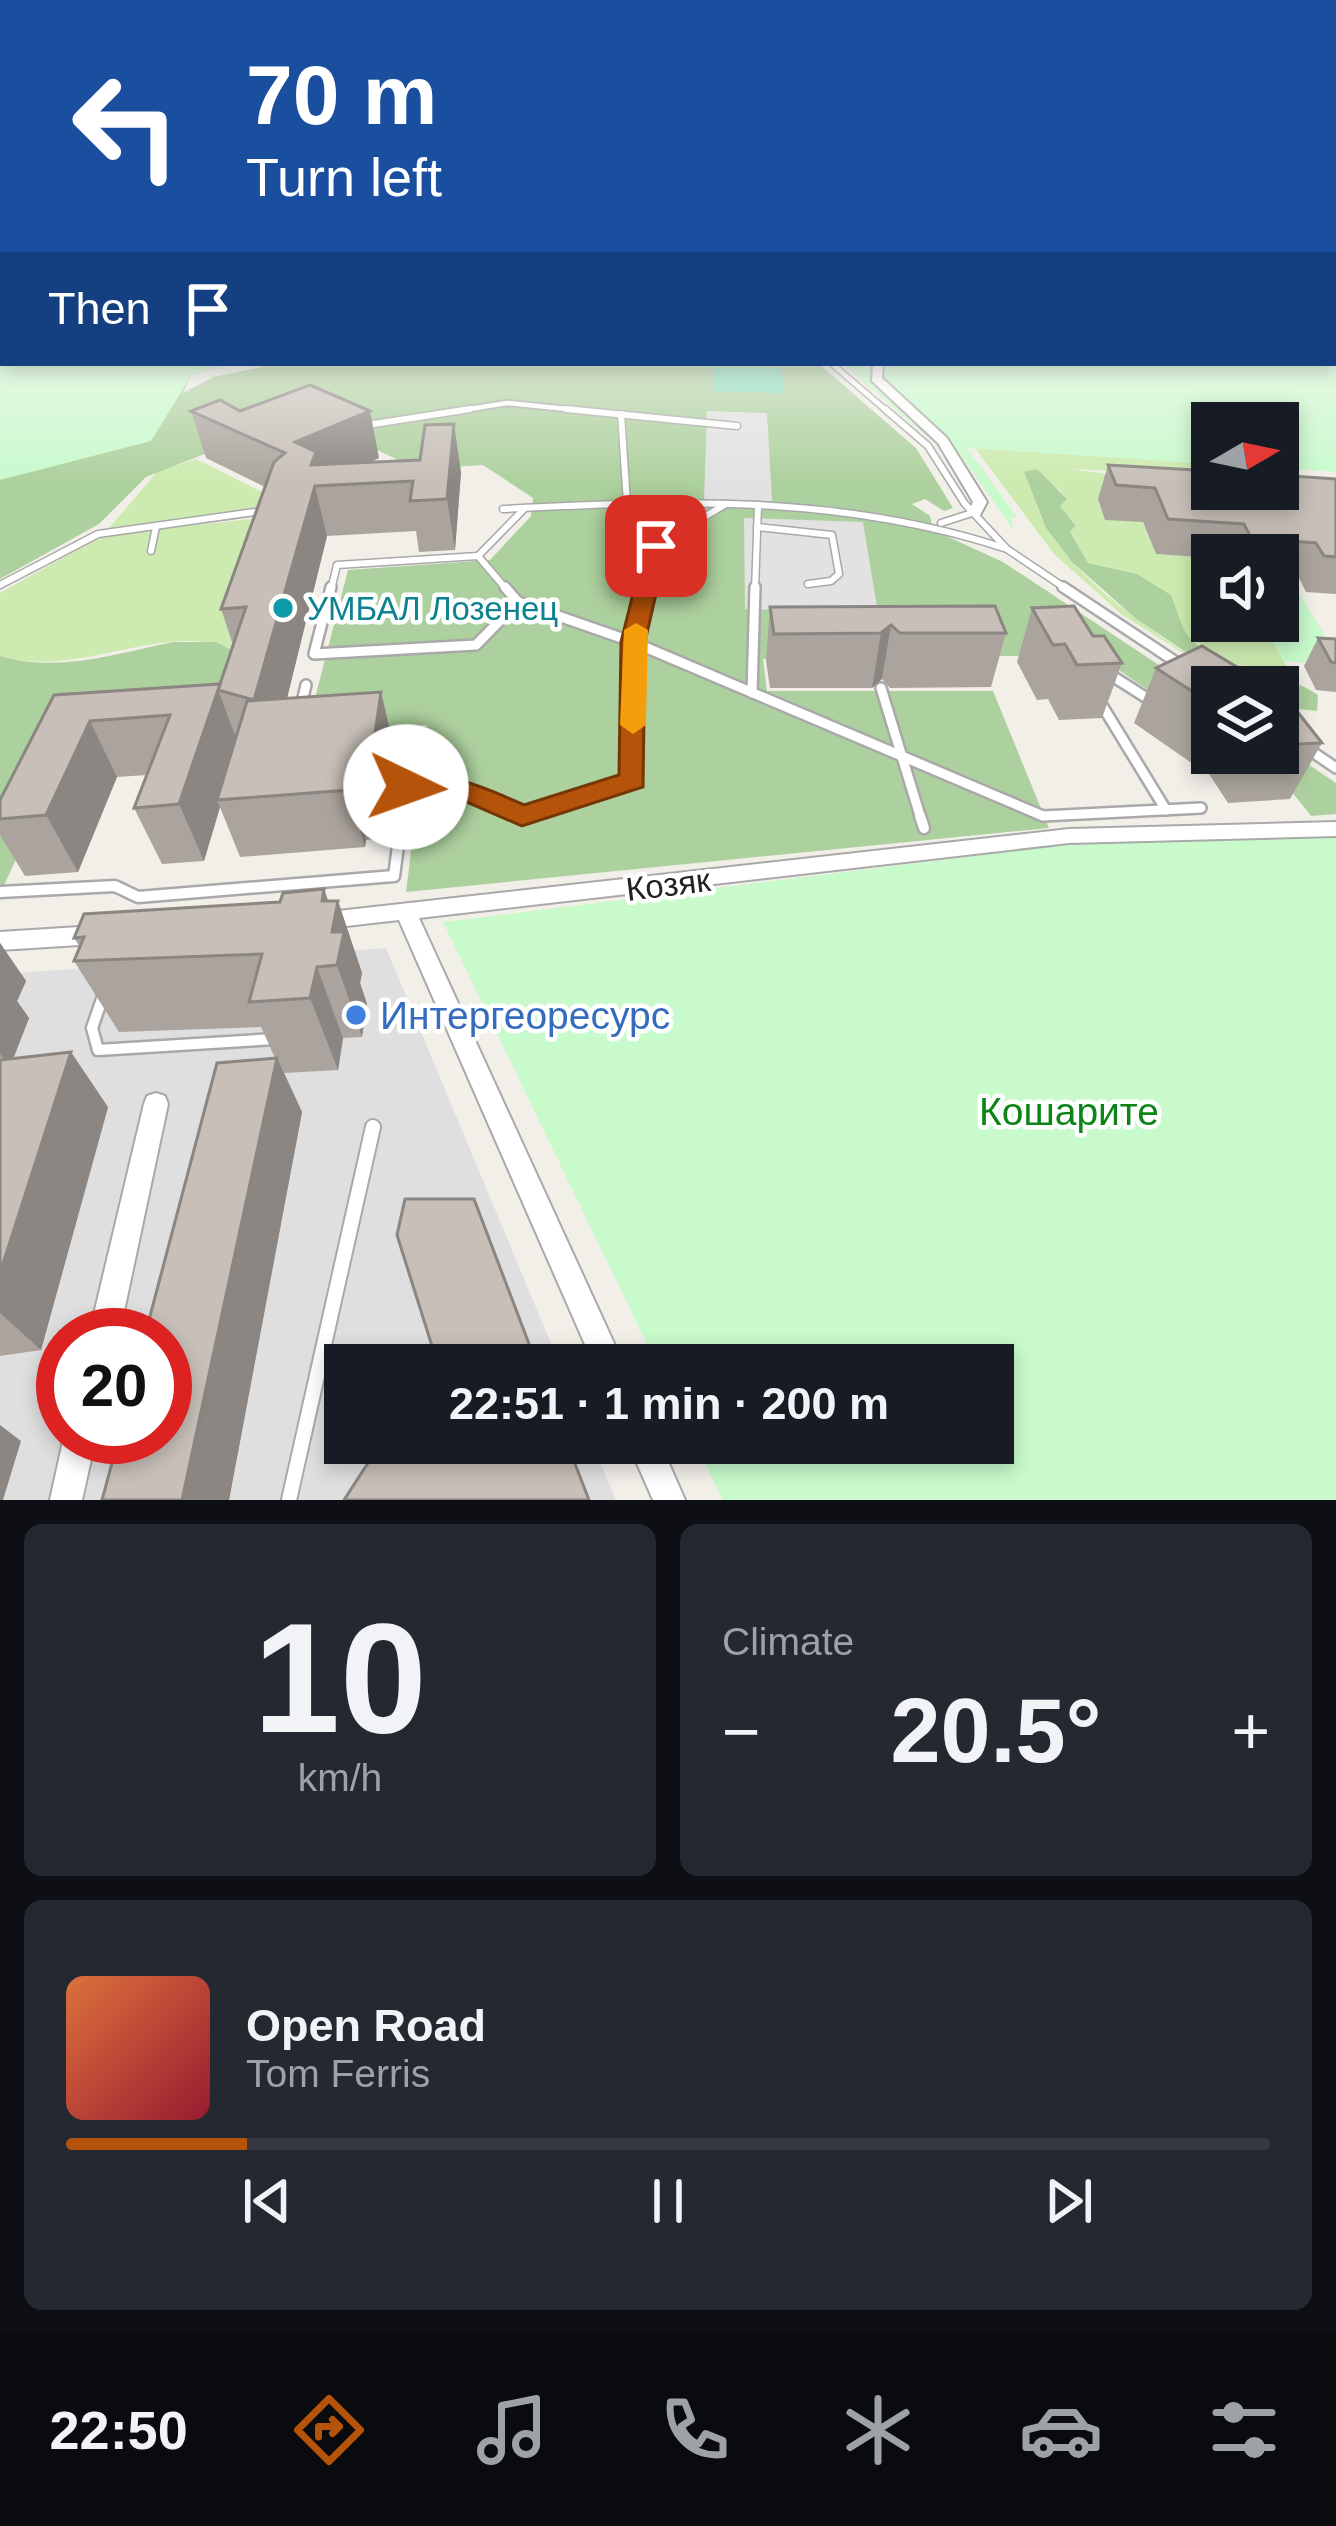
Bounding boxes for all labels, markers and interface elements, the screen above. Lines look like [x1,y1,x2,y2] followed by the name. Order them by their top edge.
[48,48,204,204] icon: left
[246,48,437,142] text: 70 m
[246,147,442,207] text: Turn left
[175,276,241,342] icon: arrive
[48,283,151,334] text: Then
[1191,402,1299,510] north arrow
[1191,402,1299,774] map controls
[605,495,707,597] pin
[623,513,689,579] icon: arrive
[1191,534,1299,642] button: sound
[307,590,558,627] place label: УМБАЛ Лозенец
[270,595,296,621] marker: УМБАЛ Лозенец
[1191,666,1299,774] button: layers
[343,724,469,850] position arrow
[624,861,713,908] street label: Козяк
[380,994,670,1037] place label: Интергеоресурс
[343,1002,369,1028] marker: Интергеоресурс
[979,1090,1159,1133] park label: Кошарите
[36,1308,192,1464] speed limit sign: 20
[449,1378,889,1429] text: 22:51 · 1 min · 200 m
[253,1591,427,1765] text: 10
[722,1620,854,1663] text: Climate
[890,1681,1102,1781] text: 20.5°
[722,1694,761,1768] text: −
[1231,1694,1270,1768] text: +
[298,1756,382,1799] text: km/h
[246,2000,486,2051] text: Open Road
[246,2052,430,2095] text: Tom Ferris
[234,2168,300,2234] icon: previous
[635,2168,701,2234] icon: pause
[1036,2168,1102,2234] icon: next
[287,2388,371,2472] icon: directions
[470,2388,554,2472] icon: music
[653,2388,737,2472] icon: phone
[836,2388,920,2472] icon: climate
[1019,2388,1103,2472] icon: car
[1202,2388,1286,2472] icon: filters
[50,2400,188,2460] text: 22:50

